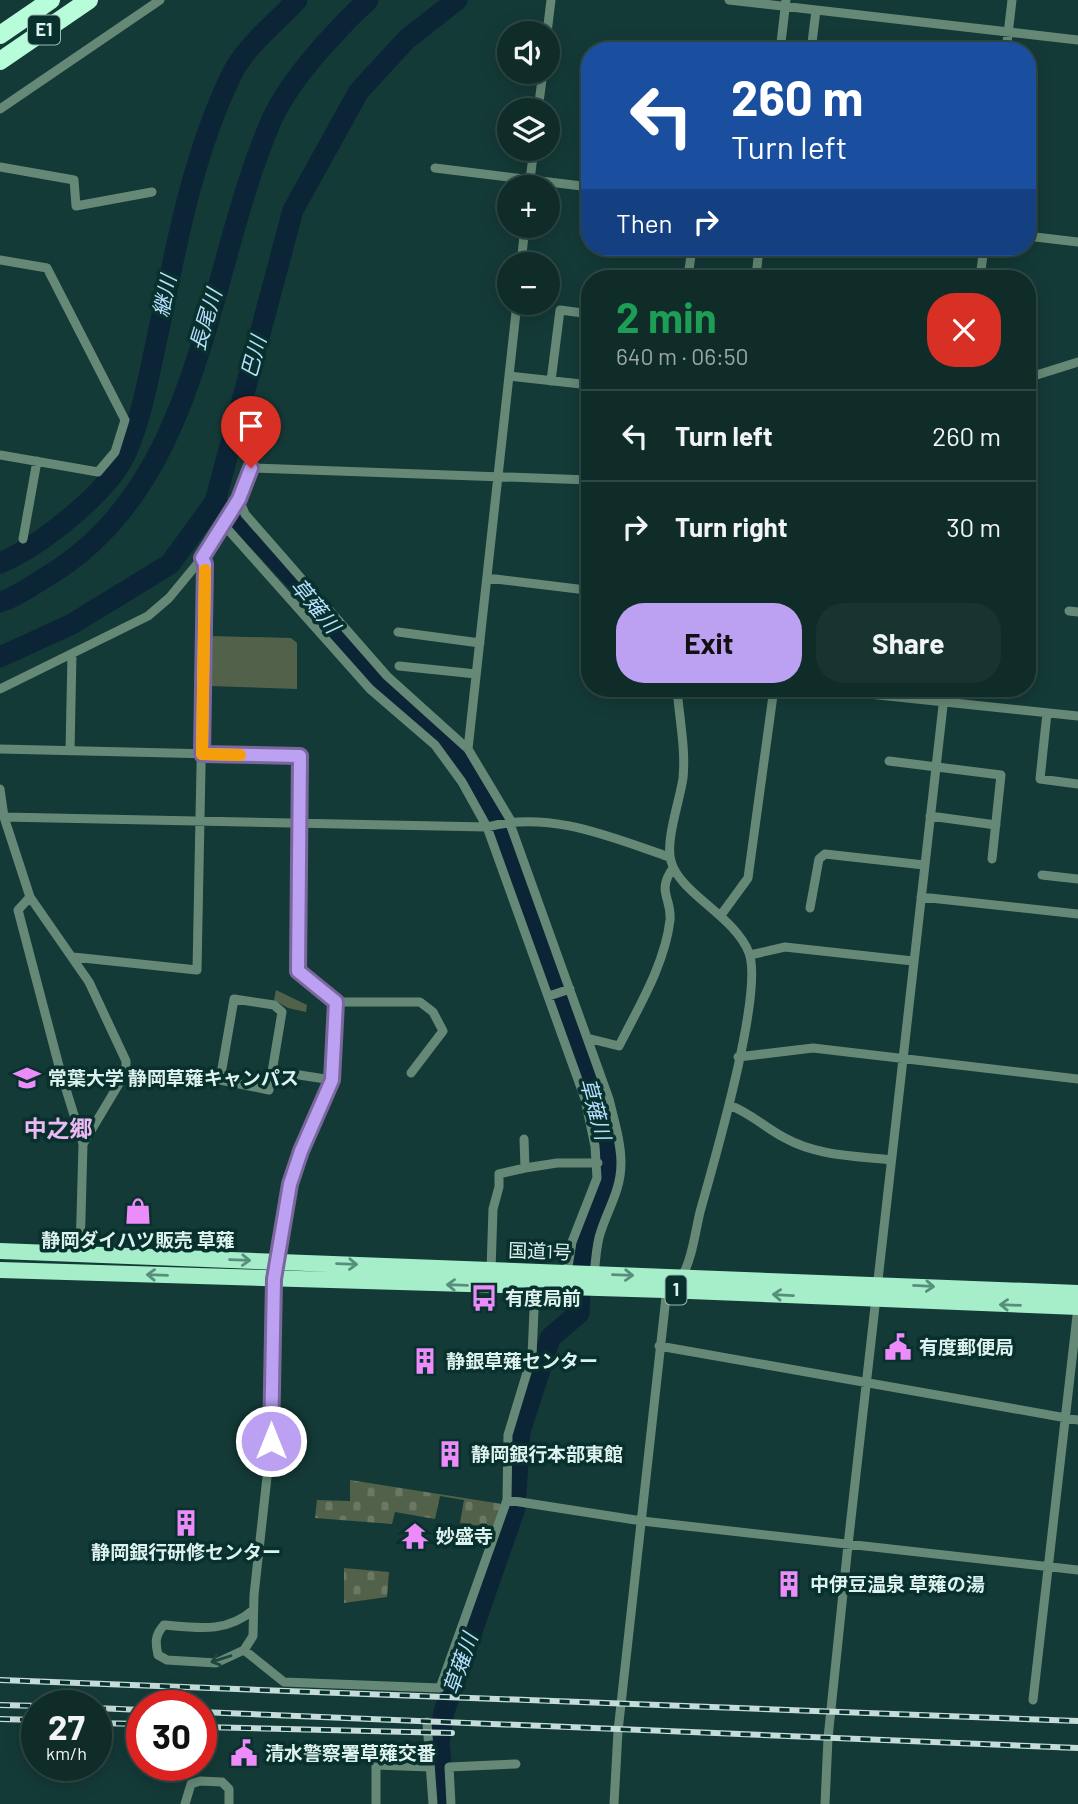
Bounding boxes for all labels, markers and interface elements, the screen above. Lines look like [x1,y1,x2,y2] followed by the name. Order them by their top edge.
[28,15,60,44] road number: E1
[497,21,560,315] map controls
[497,21,560,84] button: sound
[731,67,863,126] text: 260 m
[616,70,707,161] icon: left
[497,98,560,161] button: layers
[731,127,848,165] text: Turn left
[497,175,560,238] button: +
[687,203,725,241] icon: right
[616,207,673,238] text: Then
[497,252,560,315] button: −
[147,271,181,319] water label: 継川
[183,284,226,353] water label: 長尾川
[616,291,717,341] text: 2 min
[927,293,1001,367] button: close
[235,331,271,380] water label: 巴川
[616,342,749,370] text: 640 m · 06:50
[221,396,281,468] pin
[232,407,270,445] icon: arrive
[616,417,654,455] icon: left
[675,420,773,451] text: Turn left
[932,420,1001,451] text: 260 m
[616,508,654,546] icon: right
[675,511,788,542] text: Turn right
[946,511,1001,542] text: 30 m
[287,573,347,639] water label: 草薙川
[616,603,802,683] button: Exit
[816,603,1001,683] button: Share
[12,1063,42,1093] school or university icon: 常葉大学 静岡草薙キャンパス
[48,1066,299,1089] place label: 常葉大学 静岡草薙キャンパス
[576,1075,617,1144] water label: 草薙川
[24,1114,93,1142] district label: 中之郷
[123,1196,153,1226] shop icon: 静岡ダイハツ販売 草薙
[41,1228,235,1251] place label: 静岡ダイハツ販売 草薙
[508,1238,572,1263] street label: 国道1号
[228,1254,250,1267] one-way arrow
[335,1258,358,1271] one-way arrow
[611,1268,634,1281] one-way arrow
[146,1269,169,1282] one-way arrow
[666,1275,686,1304] road number: 1
[446,1278,469,1291] one-way arrow
[912,1280,935,1293] one-way arrow
[469,1283,499,1313] bus stop icon: 有度局前
[505,1286,581,1309] place label: 有度局前
[771,1289,794,1302] one-way arrow
[999,1298,1022,1311] one-way arrow
[883,1332,913,1362] public building icon: 有度郵便局
[919,1335,1014,1358] place label: 有度郵便局
[410,1346,440,1376] building icon: 静銀草薙センター
[446,1349,598,1372] place label: 静銀草薙センター
[234,1404,308,1478] position arrow
[435,1439,465,1469] building icon: 静岡銀行本部東館
[471,1442,623,1465] place label: 静岡銀行本部東館
[171,1508,201,1538] building icon: 静岡銀行研修センター
[400,1521,430,1551] temple icon: 妙盛寺
[436,1524,493,1547] place label: 妙盛寺
[91,1540,281,1563] place label: 静岡銀行研修センター
[774,1569,804,1599] building icon: 中伊豆温泉 草薙の湯
[810,1572,985,1595] place label: 中伊豆温泉 草薙の湯
[438,1628,482,1697] water label: 草薙川
[210,1653,232,1666] one-way arrow
[126,1690,217,1781] speed limit sign: 30
[48,1705,85,1747] text: 27
[229,1738,259,1768] public building icon: 清水警察署草薙交番
[265,1741,436,1764] place label: 清水警察署草薙交番
[46,1742,87,1764] text: km/h

